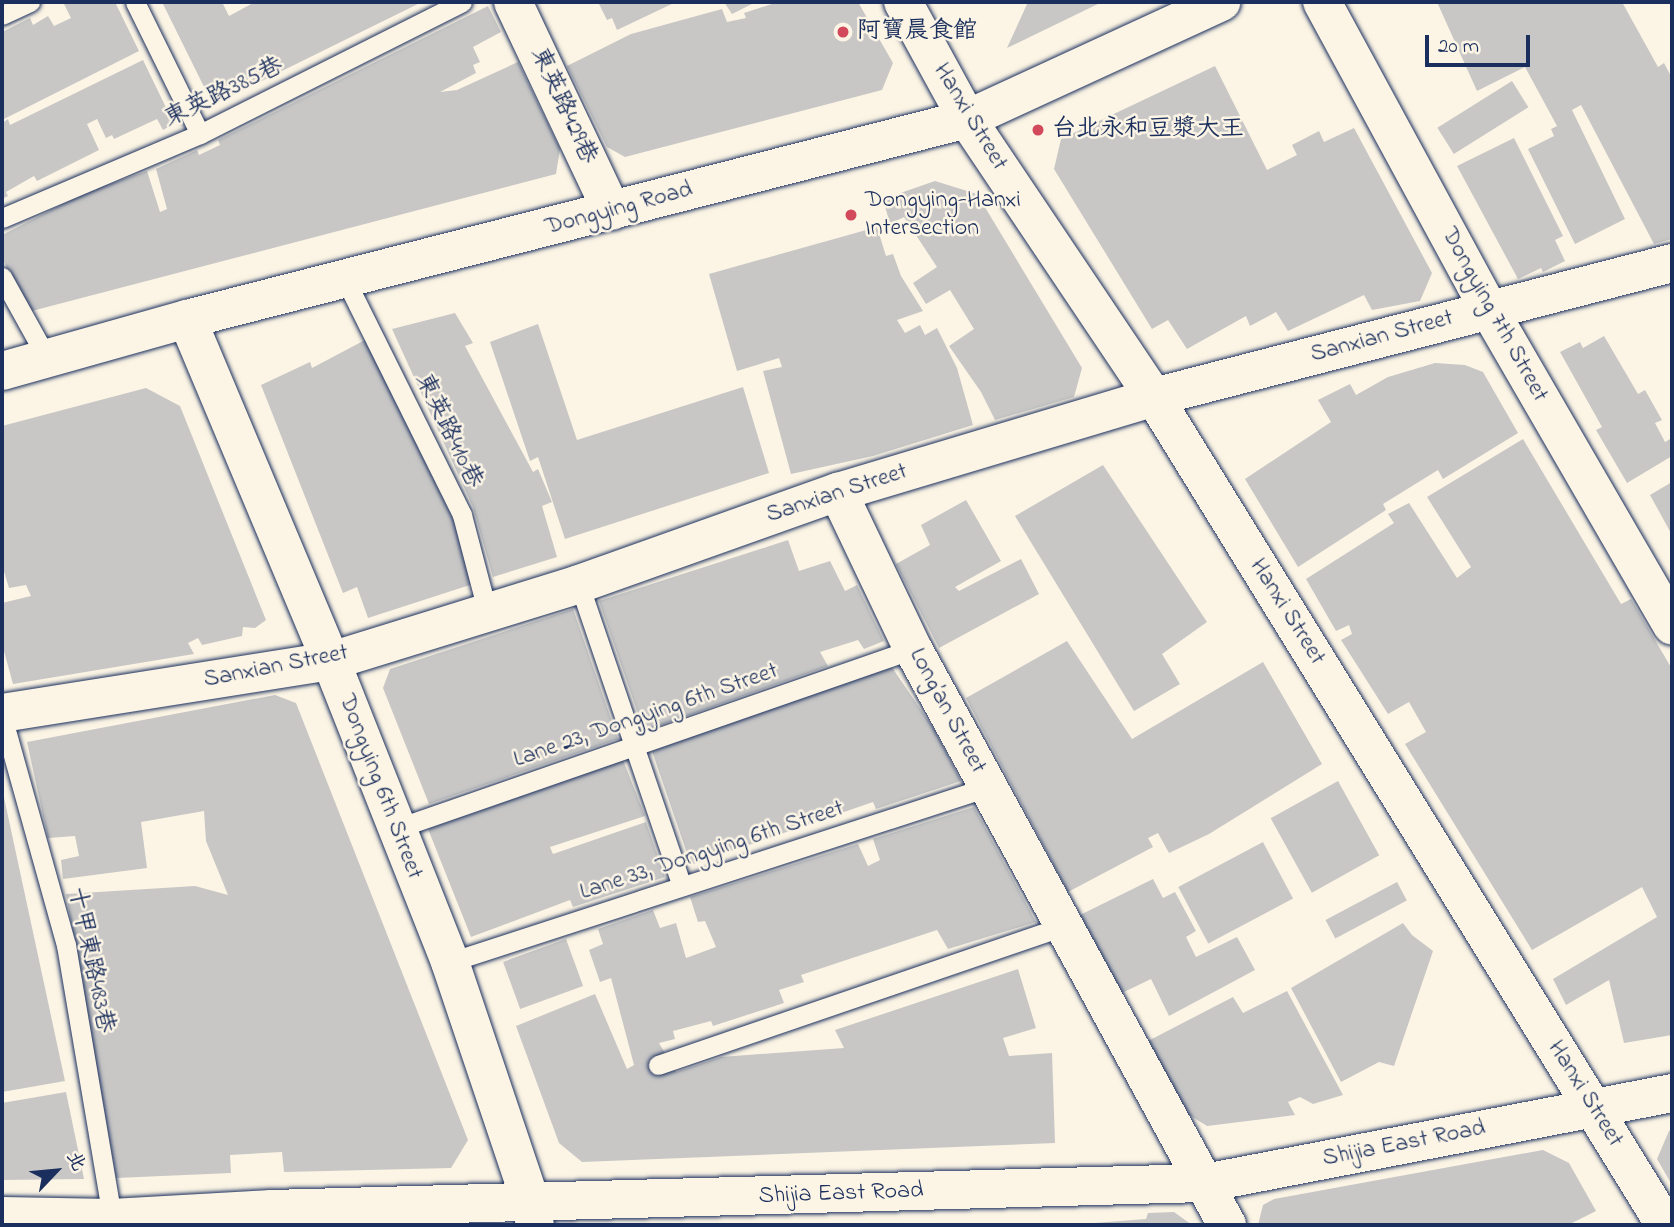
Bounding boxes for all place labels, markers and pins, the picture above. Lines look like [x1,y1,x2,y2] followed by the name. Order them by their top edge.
[857,18,977,46] place label: 阿寶晨食館
[835,24,851,40] marker: 阿寶晨食館
[1052,116,1244,144] place label: 台北永和豆漿大王
[1030,122,1046,138] marker: 台北永和豆漿大王
[865,187,1021,243] place label: Dongying-Hanxi Intersection
[843,207,859,223] marker: Dongying-Hanxi Intersection

